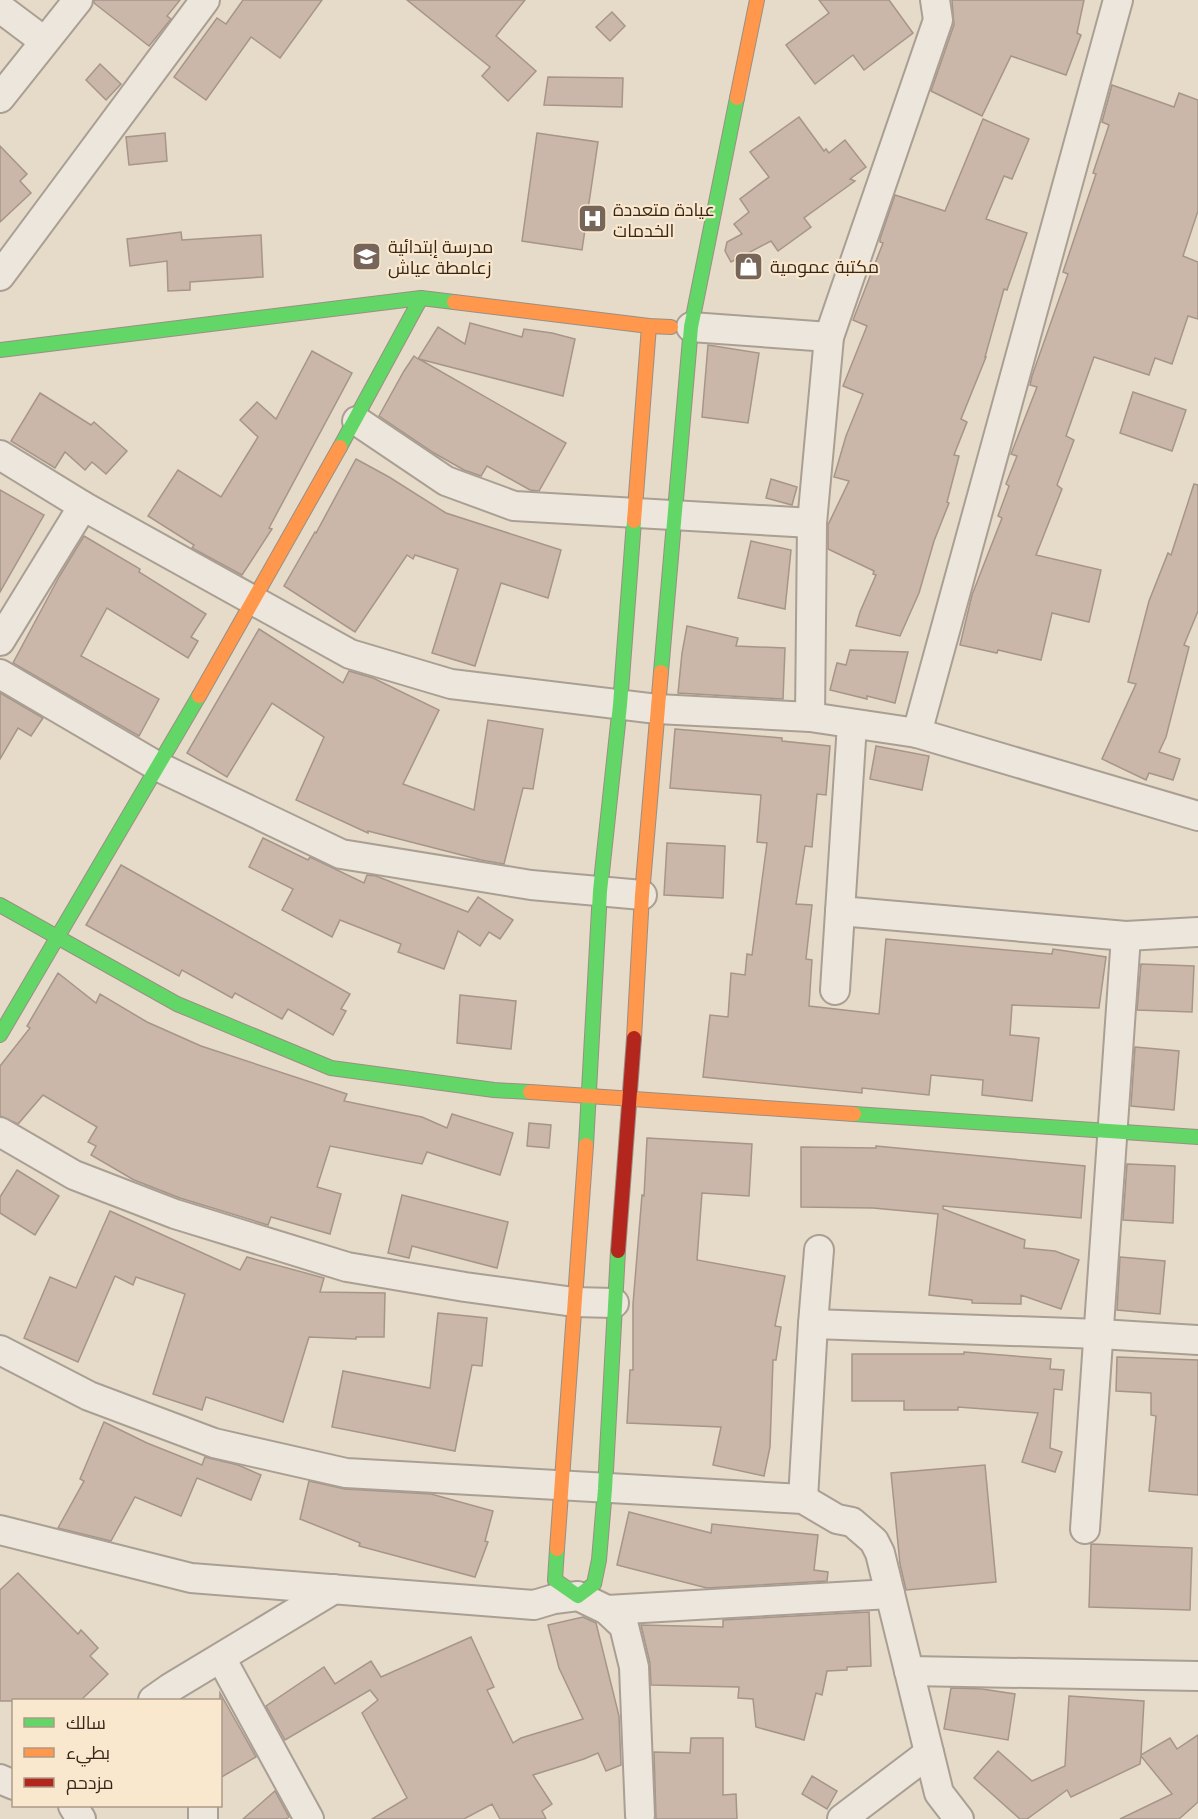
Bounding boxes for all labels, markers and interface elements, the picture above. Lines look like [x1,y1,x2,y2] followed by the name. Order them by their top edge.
[613,197,715,243] place label: عيادة متعددة الخدمات
[576,203,608,235] hospital icon: عيادة متعددة الخدمات
[388,234,493,280] place label: مدرسة إبتدائية زعامطة عياش
[351,240,383,272] school or university icon: مدرسة إبتدائية زعامطة عياش
[733,250,765,282] shop icon: مكتبة عمومية
[770,254,879,279] place label: مكتبة عمومية
[12,1699,222,1807] legend
[66,1710,106,1735] text: سالك
[66,1740,110,1767] text: بطيء
[66,1770,114,1795] text: مزدحم

